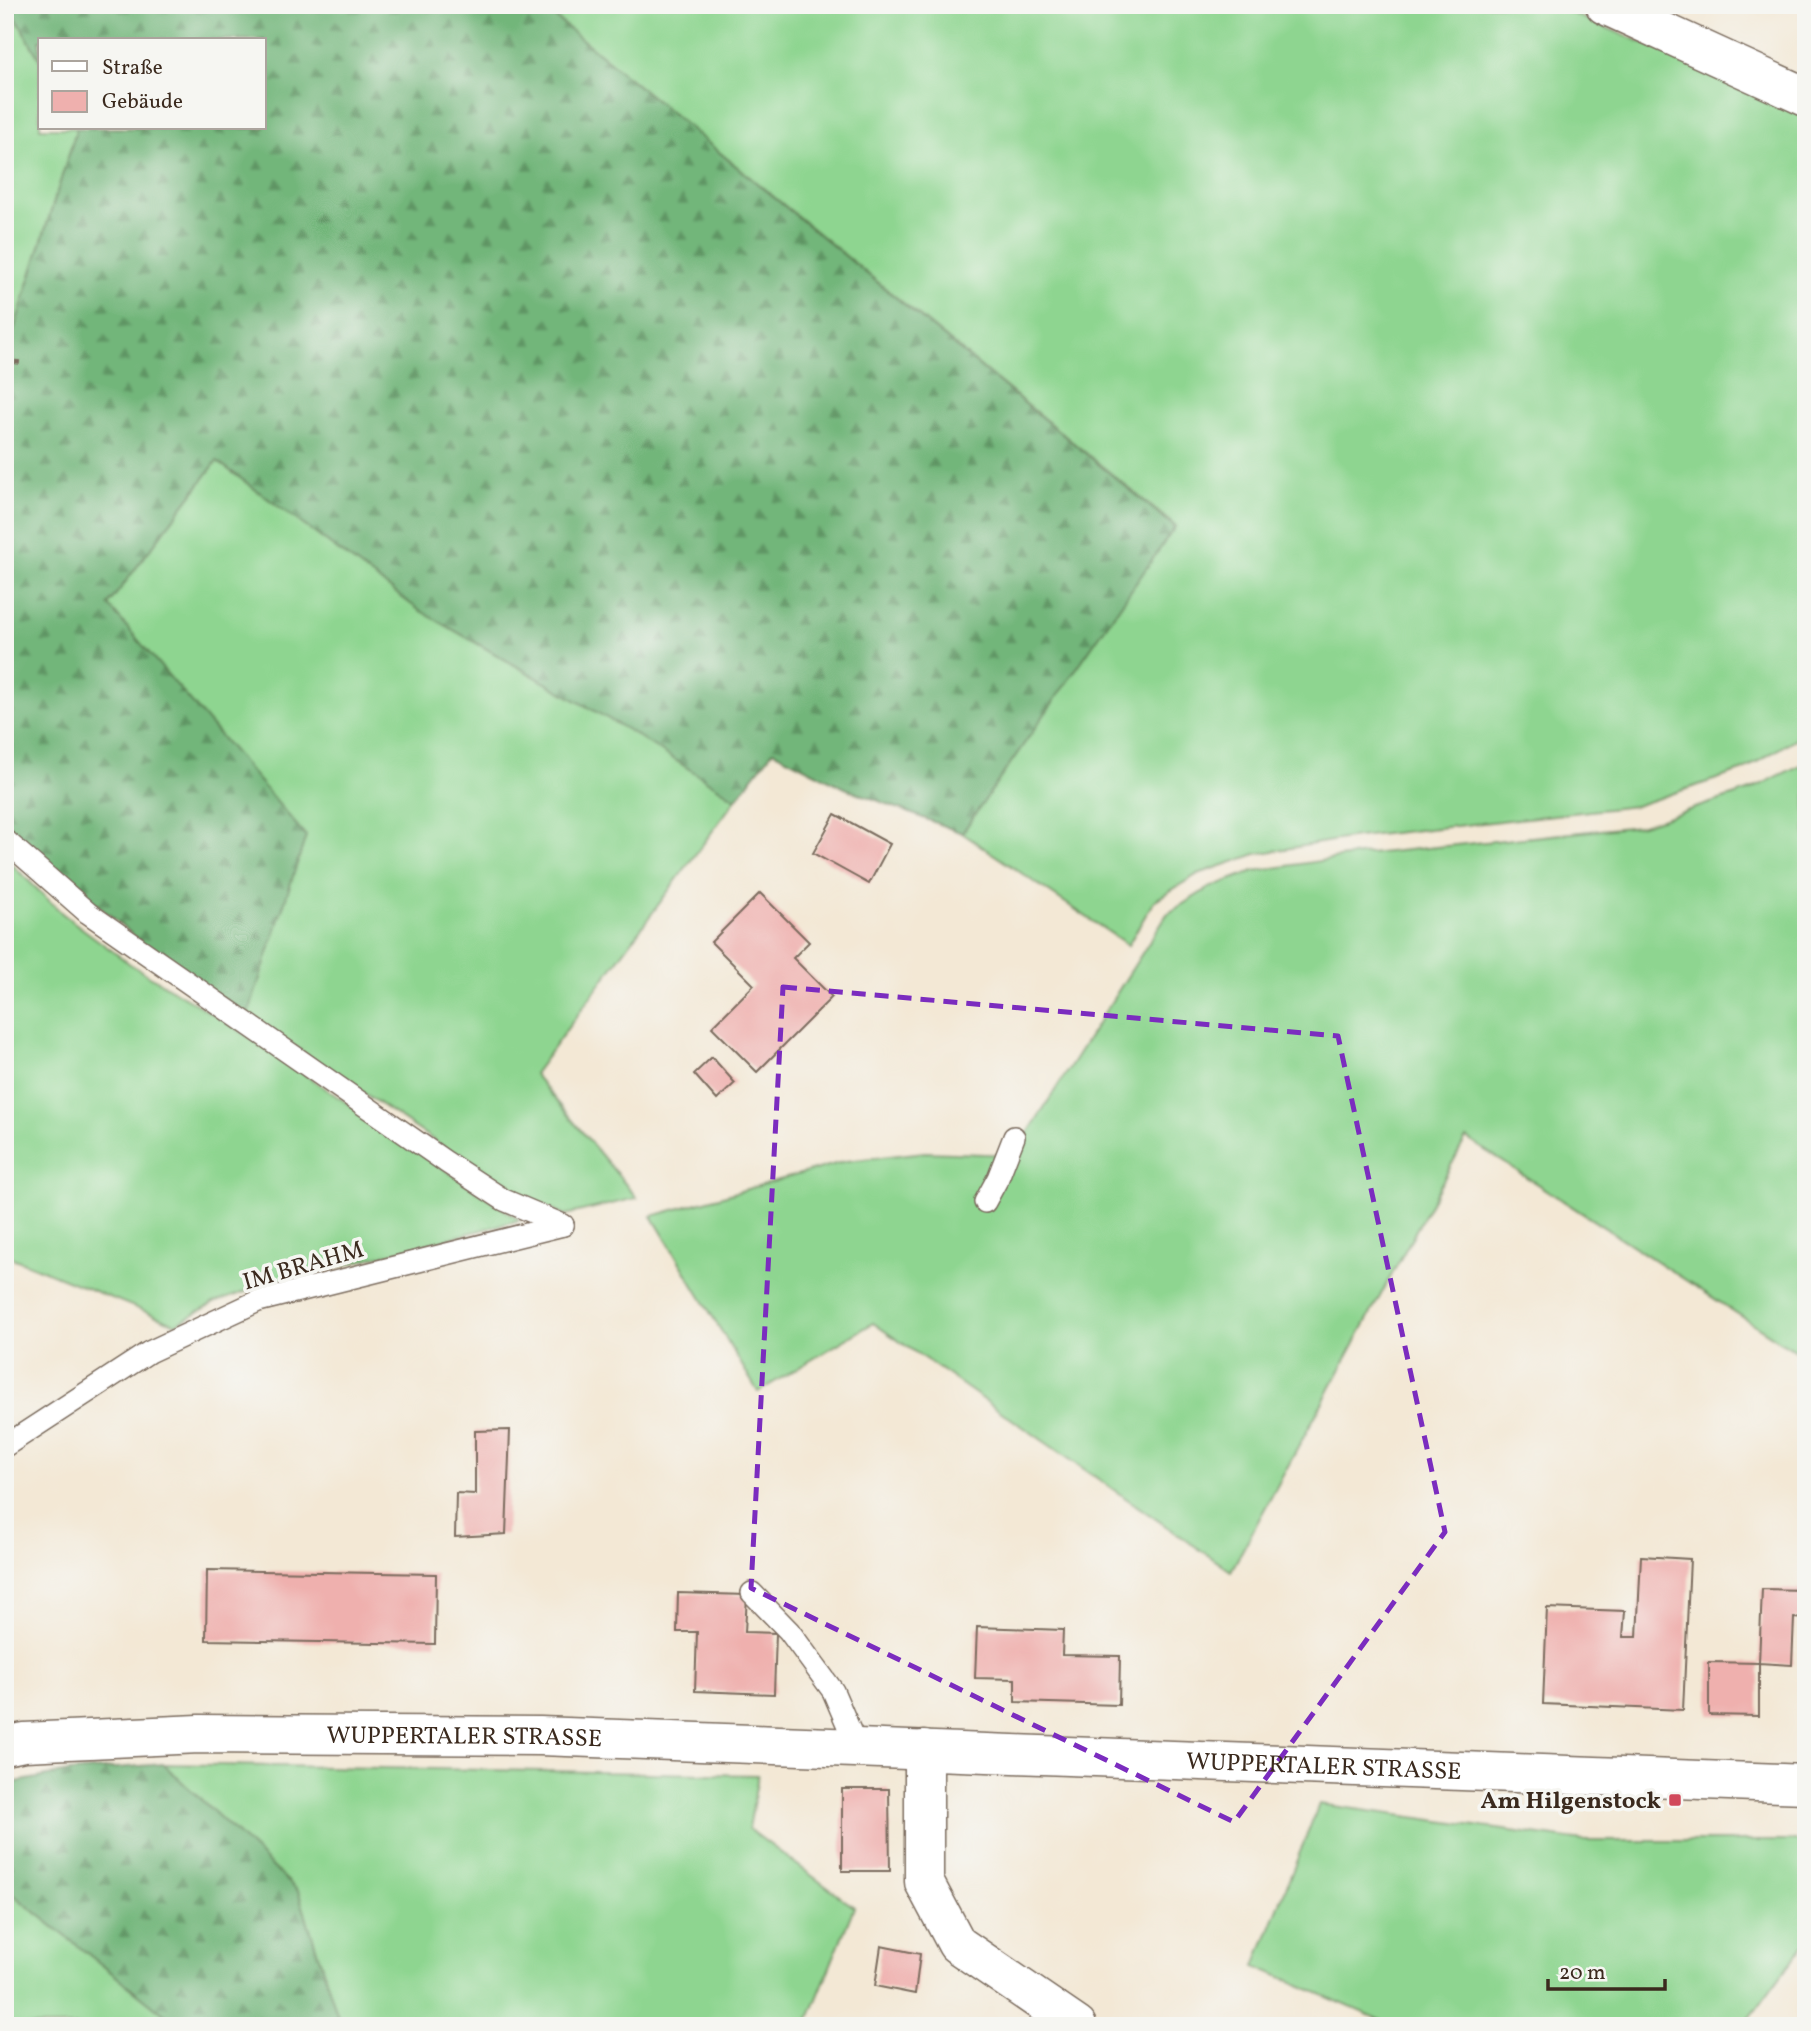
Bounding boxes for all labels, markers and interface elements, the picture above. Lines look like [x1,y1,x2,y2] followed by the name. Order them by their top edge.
[38,38,266,130] legend
[102,54,163,83] text: Straße
[102,88,183,117] text: Gebäude
[239,1233,368,1300] street label: IM BRAHM
[326,1720,603,1757] street label: WUPPERTALER STRASSE
[1185,1746,1462,1790] street label: WUPPERTALER STRASSE
[1481,1785,1661,1819] place label: Am Hilgenstock
[1667,1792,1683,1808] marker: Am Hilgenstock
[1548,1947,1666,1991] scale bar
[1559,1959,1605,1988] text: 20 m

